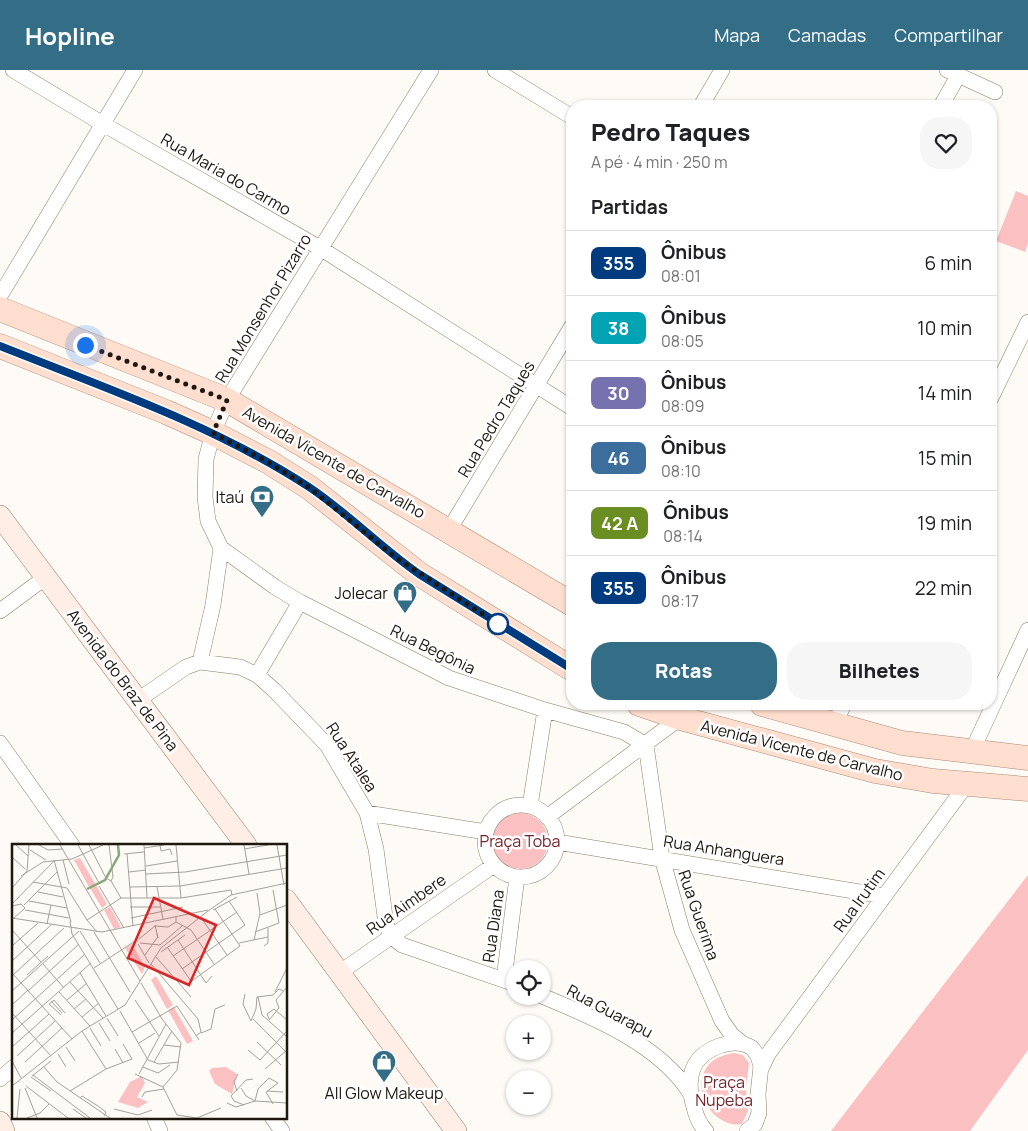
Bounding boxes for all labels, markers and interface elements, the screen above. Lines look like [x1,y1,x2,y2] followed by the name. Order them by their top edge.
[25,19,115,52] text: Hopline
[714,23,760,47] text: Mapa
[788,23,866,47] text: Camadas
[894,23,1003,47] text: Compartilhar
[591,115,750,148] text: Pedro Taques
[920,117,972,169] button: heart
[157,128,295,220] street label: Rua Maria do Carmo
[591,151,728,173] text: A pé · 4 min · 250 m
[591,194,668,220] text: Partidas
[210,229,316,387] street label: Rua Monsenhor Pizarro
[661,239,726,265] text: Ônibus
[925,250,972,276] text: 6 min
[603,251,634,275] text: 355
[661,265,701,287] text: 08:01
[661,304,726,330] text: Ônibus
[917,315,972,341] text: 10 min
[608,316,629,340] text: 38
[661,330,704,352] text: 08:05
[73,333,98,358] your location
[452,357,540,481] street label: Rua Pedro Taques
[661,369,726,395] text: Ônibus
[918,380,972,406] text: 14 min
[607,381,630,405] text: 30
[661,395,705,417] text: 08:09
[239,401,429,523] street label: Avenida Vicente de Carvalho
[661,434,726,460] text: Ônibus
[918,445,972,471] text: 15 min
[607,446,630,470] text: 46
[661,460,701,482] text: 08:10
[249,484,275,518] bank icon: Itaú
[215,486,244,508] place label: Itaú
[663,499,729,525] text: Ônibus
[917,510,972,536] text: 19 min
[601,511,638,535] text: 42 A
[663,525,703,547] text: 08:14
[661,564,726,590] text: Ônibus
[915,575,972,601] text: 22 min
[603,576,634,600] text: 355
[392,580,418,614] shop icon: Jolecar
[335,582,388,604] place label: Jolecar
[661,590,699,612] text: 08:17
[62,604,184,756] street label: Avenida do Braz de Pina
[487,613,509,635] unlabelled marker
[387,619,479,679] street label: Rua Begônia
[591,642,777,700] button: Rotas
[787,642,972,700] button: Bilhetes
[699,714,905,786] street label: Avenida Vicente de Carvalho
[321,718,383,796] street label: Rua Atalea
[480,830,560,852] park label: Praça Toba
[662,830,786,870] street label: Rua Anhanguera
[12,844,288,1118] inset map
[828,863,890,937] street label: Rua Irutim
[673,867,725,963] street label: Rua Guerima
[362,868,450,940] street label: Rua Aimbere
[477,888,509,964] street label: Rua Diana
[506,960,551,1115] map controls
[506,960,551,1005] button: locate
[563,979,657,1043] street label: Rua Guarapu
[506,1015,551,1060] button: +
[371,1049,397,1083] shop icon: All Glow Makeup
[506,1070,551,1115] button: −
[695,1071,753,1111] park label: Praça Nupeba
[325,1082,443,1104] place label: All Glow Makeup

